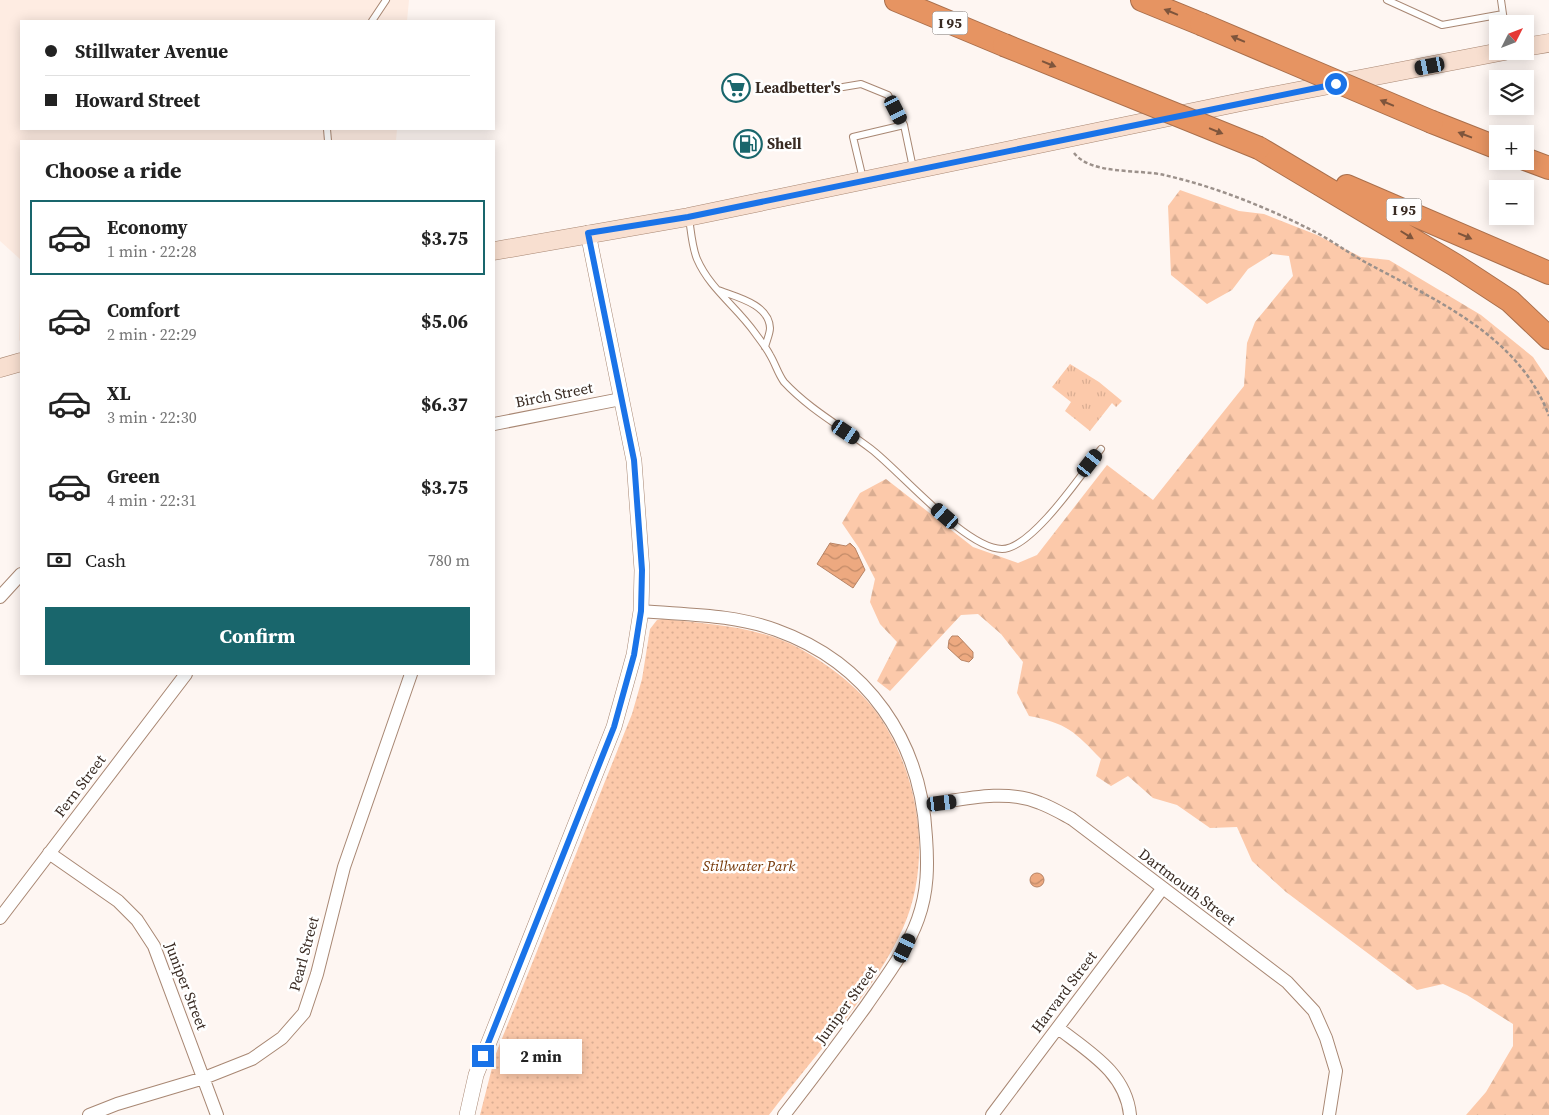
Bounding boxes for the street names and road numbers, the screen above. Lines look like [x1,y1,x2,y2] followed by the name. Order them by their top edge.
[932,12,968,34] road number: I 95
[1386,198,1422,222] road number: I 95
[513,377,595,412] street label: Birch Street
[49,750,110,821] street label: Fern Street
[1135,843,1240,930] street label: Dartmouth Street
[283,914,324,994] street label: Pearl Street
[160,938,213,1033] street label: Juniper Street
[1026,946,1101,1037] street label: Harvard Street
[809,961,881,1049] street label: Juniper Street

